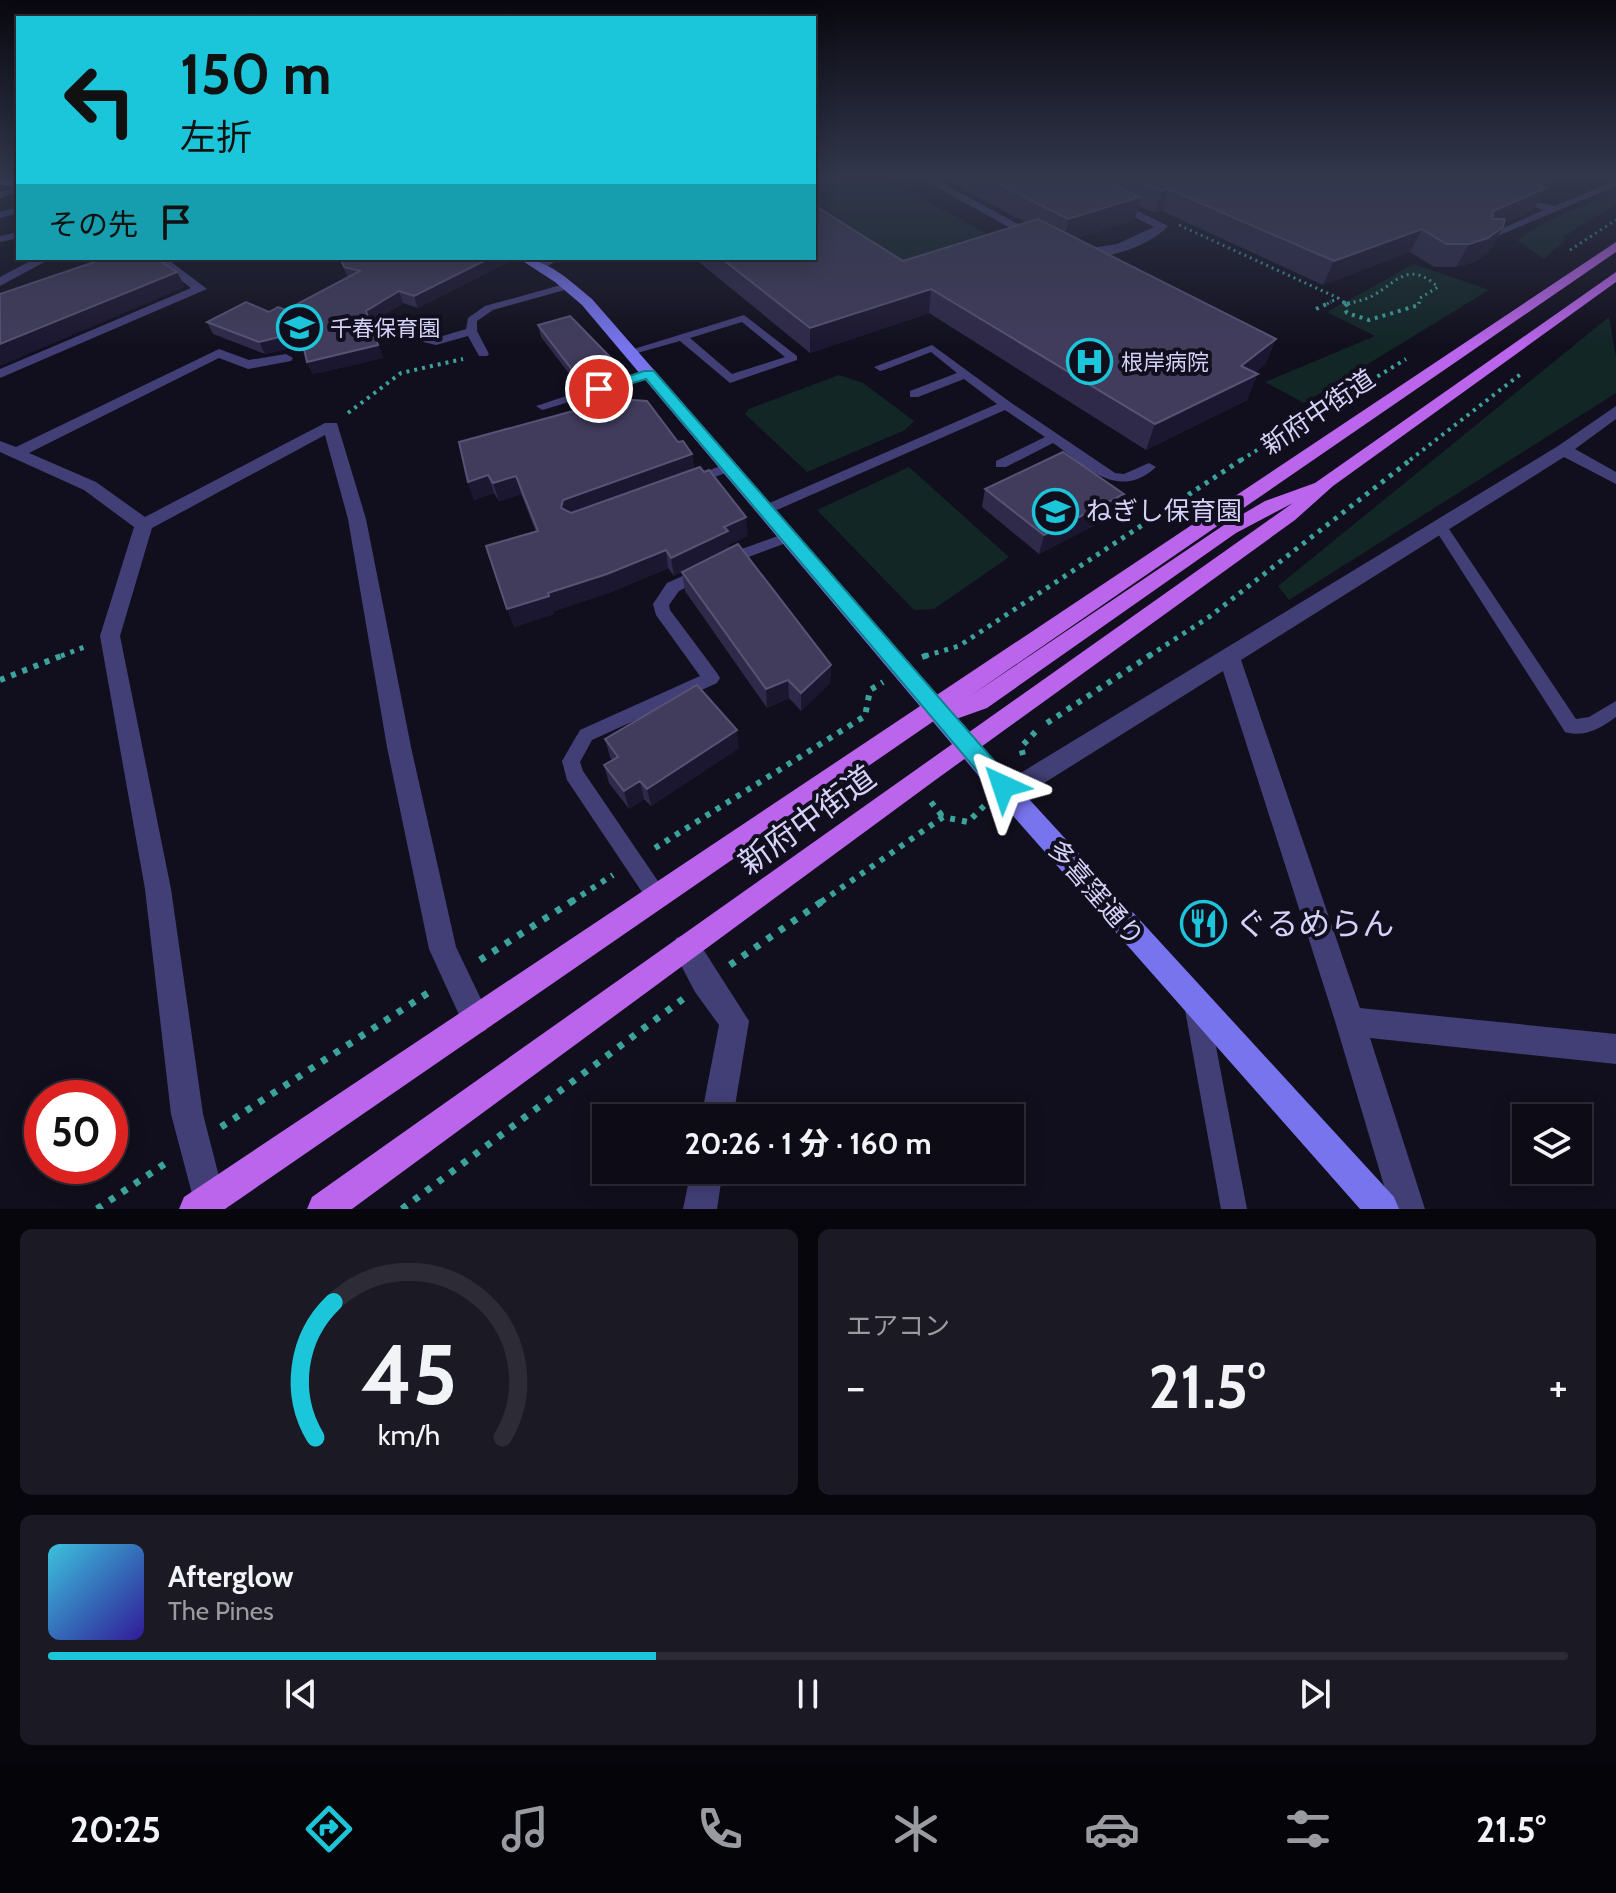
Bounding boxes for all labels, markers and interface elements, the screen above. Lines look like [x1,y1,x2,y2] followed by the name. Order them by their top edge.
[180,40,332,108] text: 150 m
[48,48,152,152] icon: left
[180,115,252,159] text: 左折
[154,200,198,244] icon: arrive
[48,206,138,243] text: その先
[275,304,323,352] school or university icon: 千春保育園
[330,315,440,342] place label: 千春保育園
[1066,338,1114,386] hospital icon: 根岸病院
[1121,349,1209,376] place label: 根岸病院
[565,355,633,423] pin
[1255,362,1381,462] street label: 新府中街道
[577,367,621,411] icon: arrive
[1031,487,1079,535] school or university icon: ねぎし保育園
[1086,495,1242,527] place label: ねぎし保育園
[961,744,1045,828] position arrow
[731,757,883,882] street label: 新府中街道
[1041,833,1151,953] street label: 多喜窪通り
[1180,900,1228,948] restaurant icon: ぐるめらん
[1235,904,1394,943] place label: ぐるめらん
[24,1080,128,1184] speed limit sign: 50
[1512,1104,1592,1184] map controls
[1512,1104,1592,1184] button: layers
[684,1125,932,1162] text: 20:26 · 1 分 · 160 m
[846,1310,950,1342] text: エアコン
[361,1324,457,1425] text: 45
[1149,1350,1265,1423] text: 21.5°
[846,1360,865,1413] text: −
[1549,1360,1568,1413] text: +
[378,1417,440,1452] text: km/h
[168,1558,294,1595] text: Afterglow
[168,1595,274,1627] text: The Pines
[279,1672,323,1716] icon: previous
[786,1672,830,1716] icon: pause
[1293,1672,1337,1716] icon: next
[301,1801,357,1857] icon: directions
[497,1801,553,1857] icon: music
[692,1801,748,1857] icon: phone
[888,1801,944,1857] icon: climate
[1084,1801,1140,1857] icon: car
[1280,1801,1336,1857] icon: filters
[70,1807,161,1851] text: 20:25
[1476,1807,1546,1851] text: 21.5°

